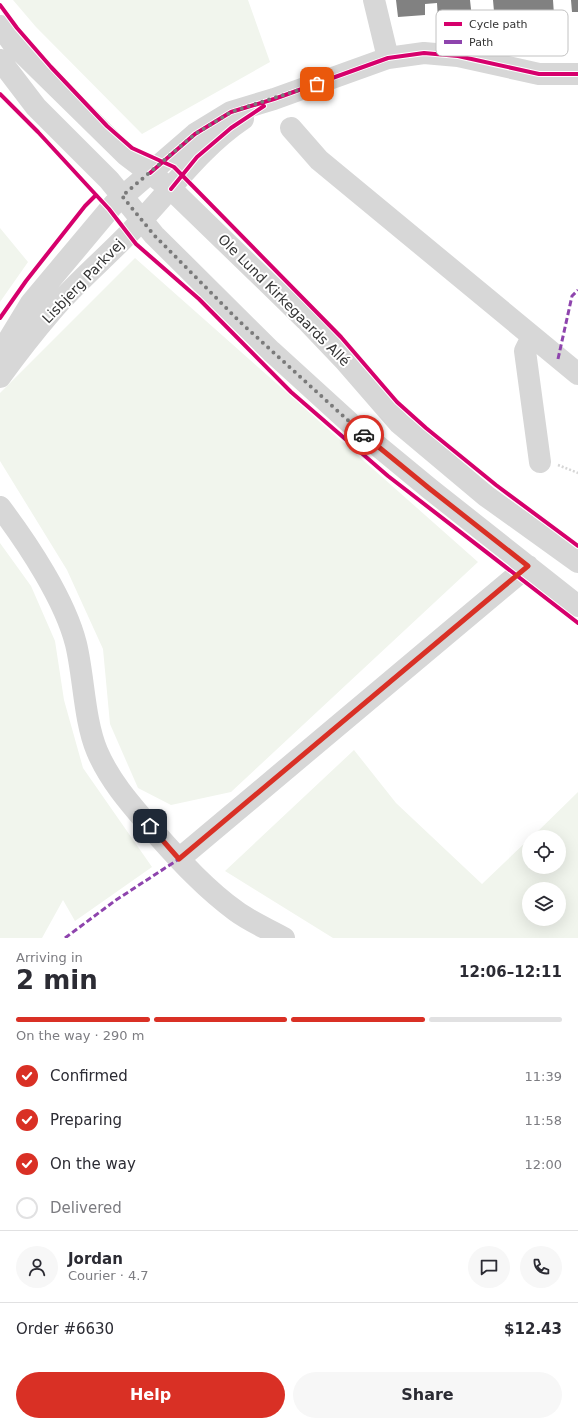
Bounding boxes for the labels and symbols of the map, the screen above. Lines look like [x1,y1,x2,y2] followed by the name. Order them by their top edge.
[436,10,568,56] legend
[469,18,528,31] text: Cycle path
[469,36,493,49] text: Path
[300,67,334,101] pin
[215,231,353,369] street label: Ole Lund Kirkegaards Allé
[39,236,127,326] street label: Lisbjerg Parkvej
[344,415,384,455] courier
[133,809,167,843] pin

